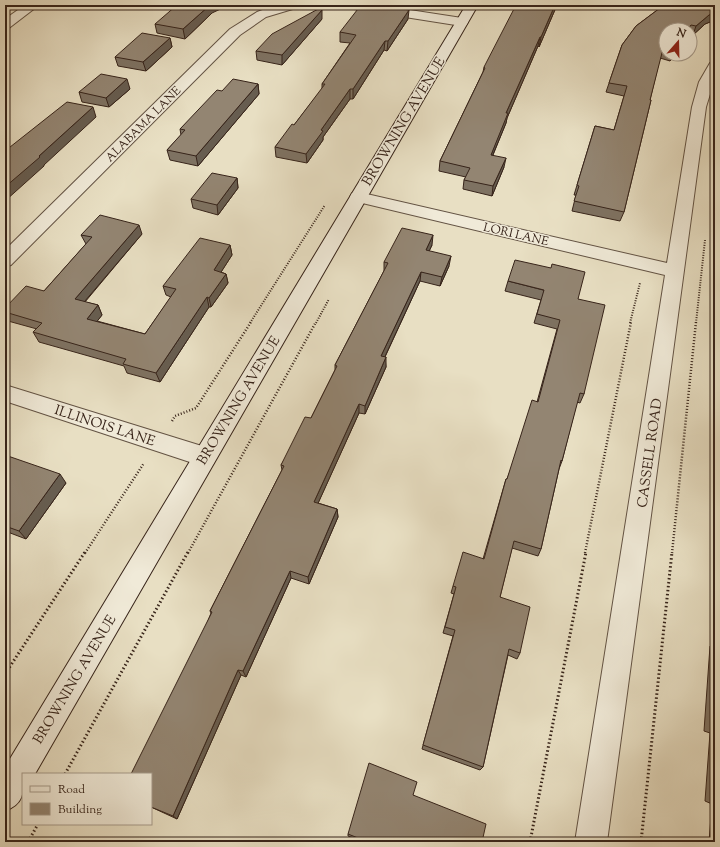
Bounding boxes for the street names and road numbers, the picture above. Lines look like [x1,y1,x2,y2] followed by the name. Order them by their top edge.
[358,53,451,190] street label: BROWNING AVENUE
[102,82,186,167] street label: ALABAMA LANE
[481,219,551,251] street label: LORI LANE
[193,332,286,469] street label: BROWNING AVENUE
[633,397,669,509] street label: CASSELL ROAD
[52,401,158,453] street label: ILLINOIS LANE
[29,611,122,748] street label: BROWNING AVENUE

